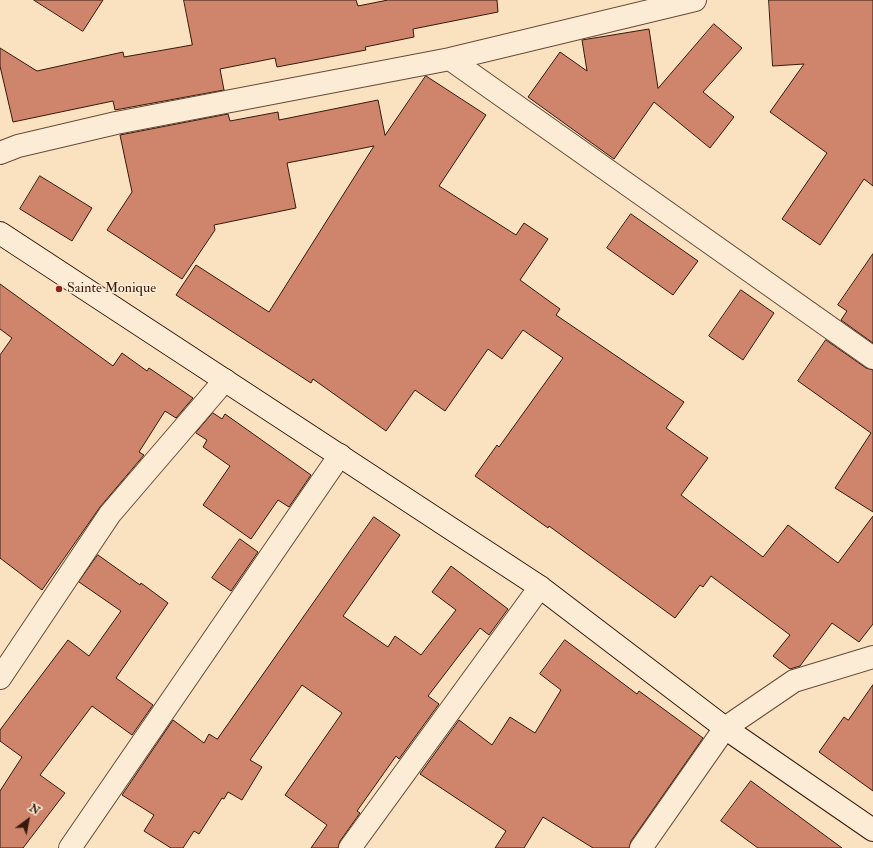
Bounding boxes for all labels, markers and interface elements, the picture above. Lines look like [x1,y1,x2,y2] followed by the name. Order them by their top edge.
[67,281,156,297] place label: Sainte Monique
[54,284,64,294] marker: Sainte Monique
[8,800,48,840] north arrow
[27,801,42,818] text: N

